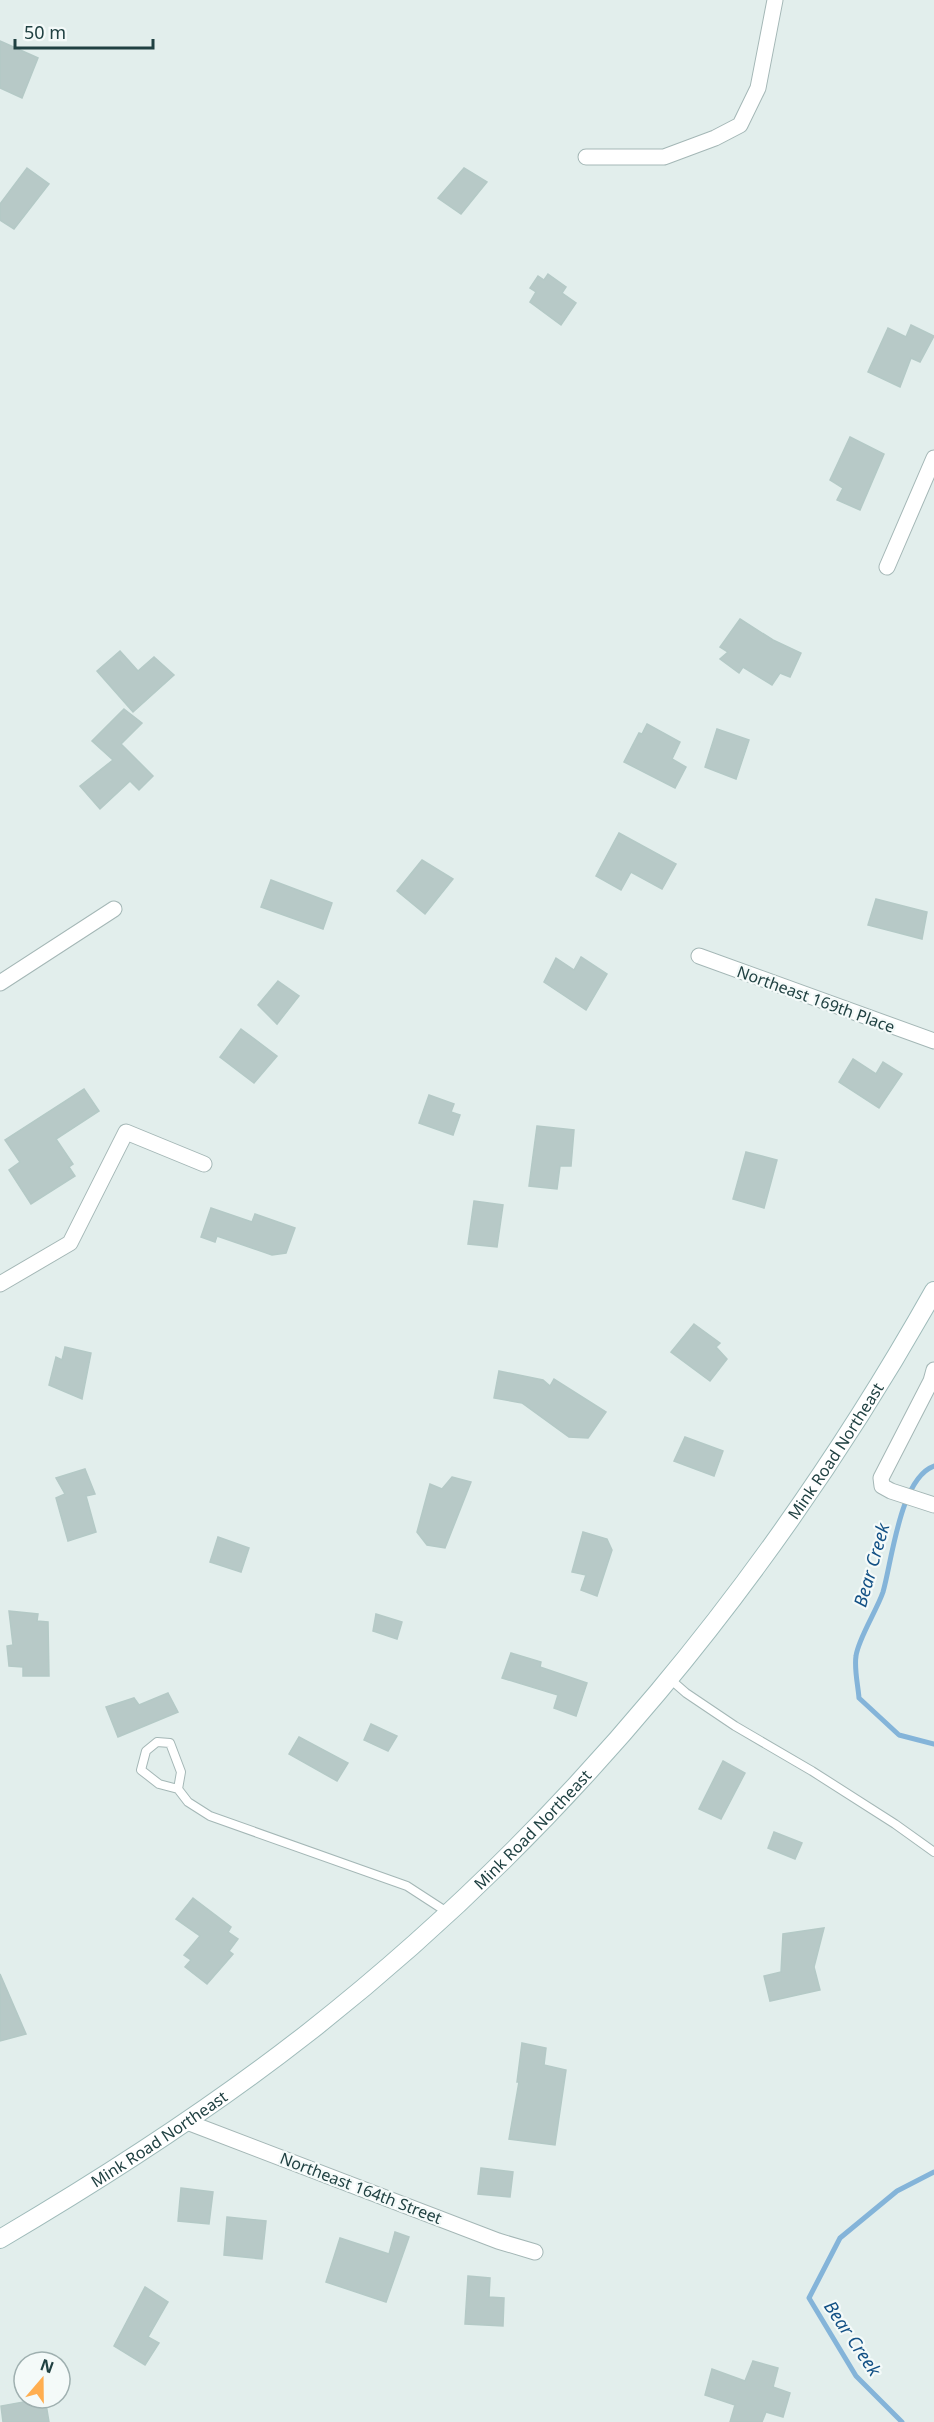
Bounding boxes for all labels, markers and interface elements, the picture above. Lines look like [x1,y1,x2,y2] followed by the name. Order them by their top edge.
[15,12,153,50] scale bar
[24,20,66,44] text: 50 m
[734,960,898,1038] street label: Northeast 169th Place
[783,1378,889,1524] street label: Mink Road Northeast
[848,1519,895,1610] water label: Bear Creek
[469,1765,596,1894] street label: Mink Road Northeast
[87,2085,232,2192] street label: Mink Road Northeast
[277,2147,445,2229] street label: Northeast 164th Street
[819,2296,888,2381] water label: Bear Creek
[12,2350,72,2410] north arrow
[37,2353,57,2378] text: N

